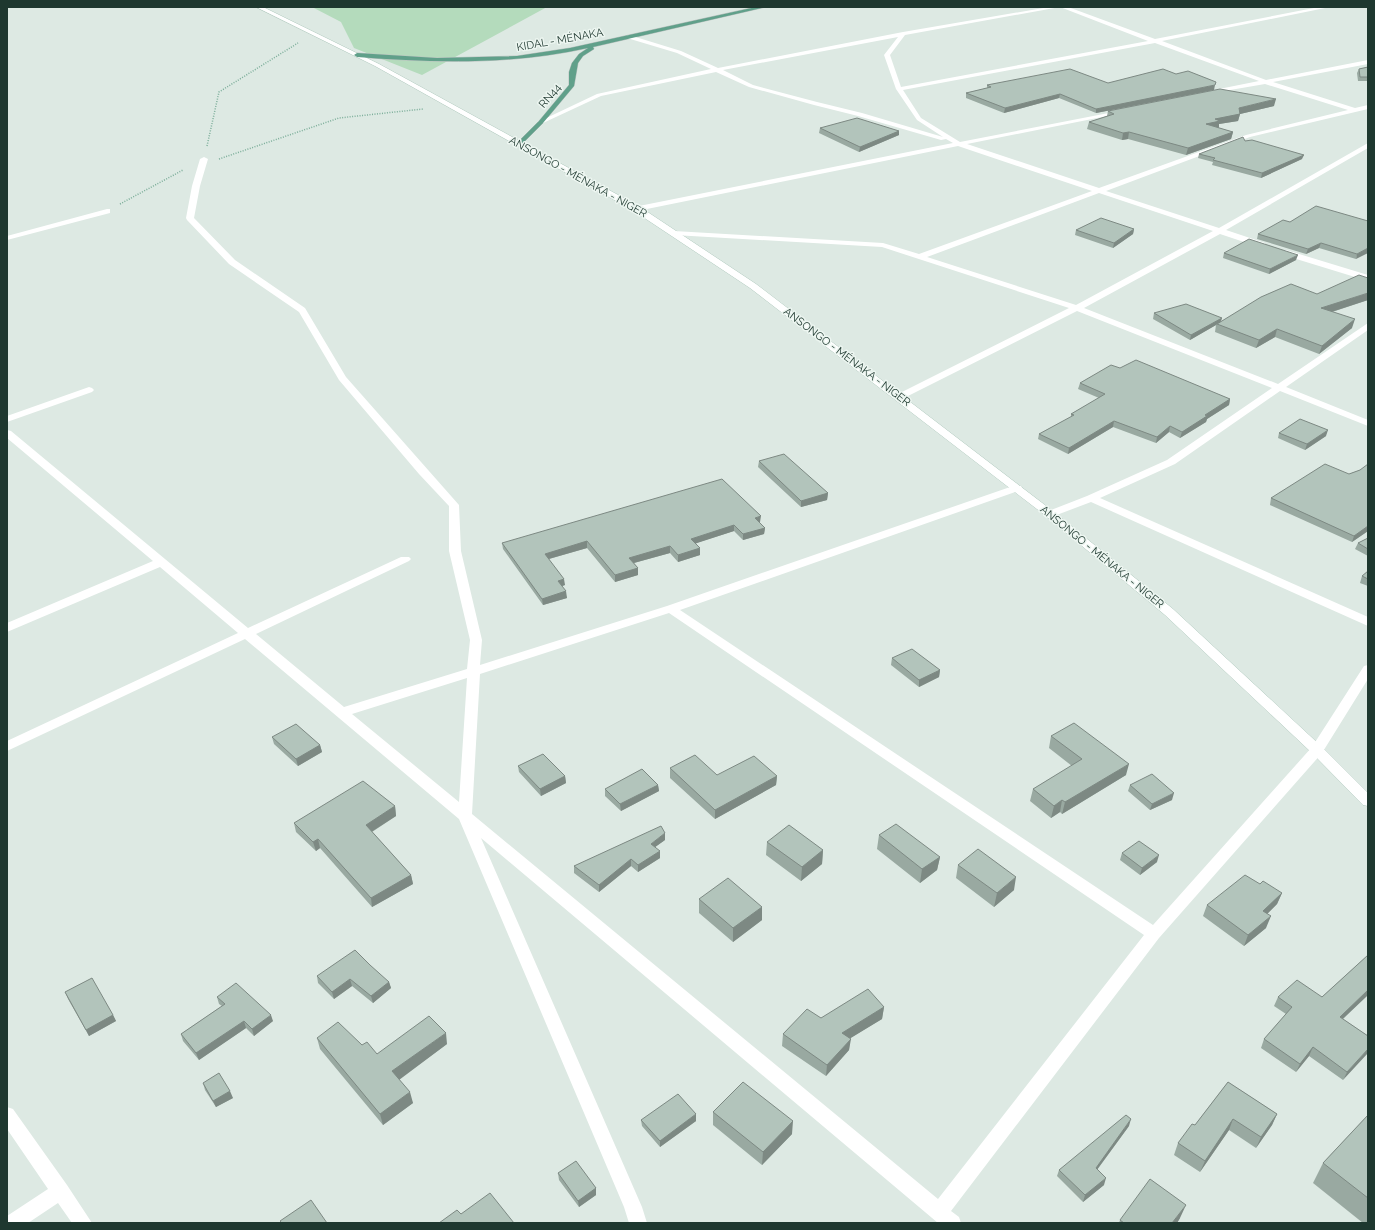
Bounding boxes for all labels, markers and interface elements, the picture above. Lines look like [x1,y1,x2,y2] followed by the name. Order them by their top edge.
[515,25,605,54] street label: KIDAL - MÉNAKA
[536,81,564,111] street label: RN44
[507,133,650,220] street label: ANSONGO - MÉNAKA - NIGER
[781,304,914,409] street label: ANSONGO - MÉNAKA - NIGER
[1038,502,1167,611] street label: ANSONGO - MÉNAKA - NIGER

